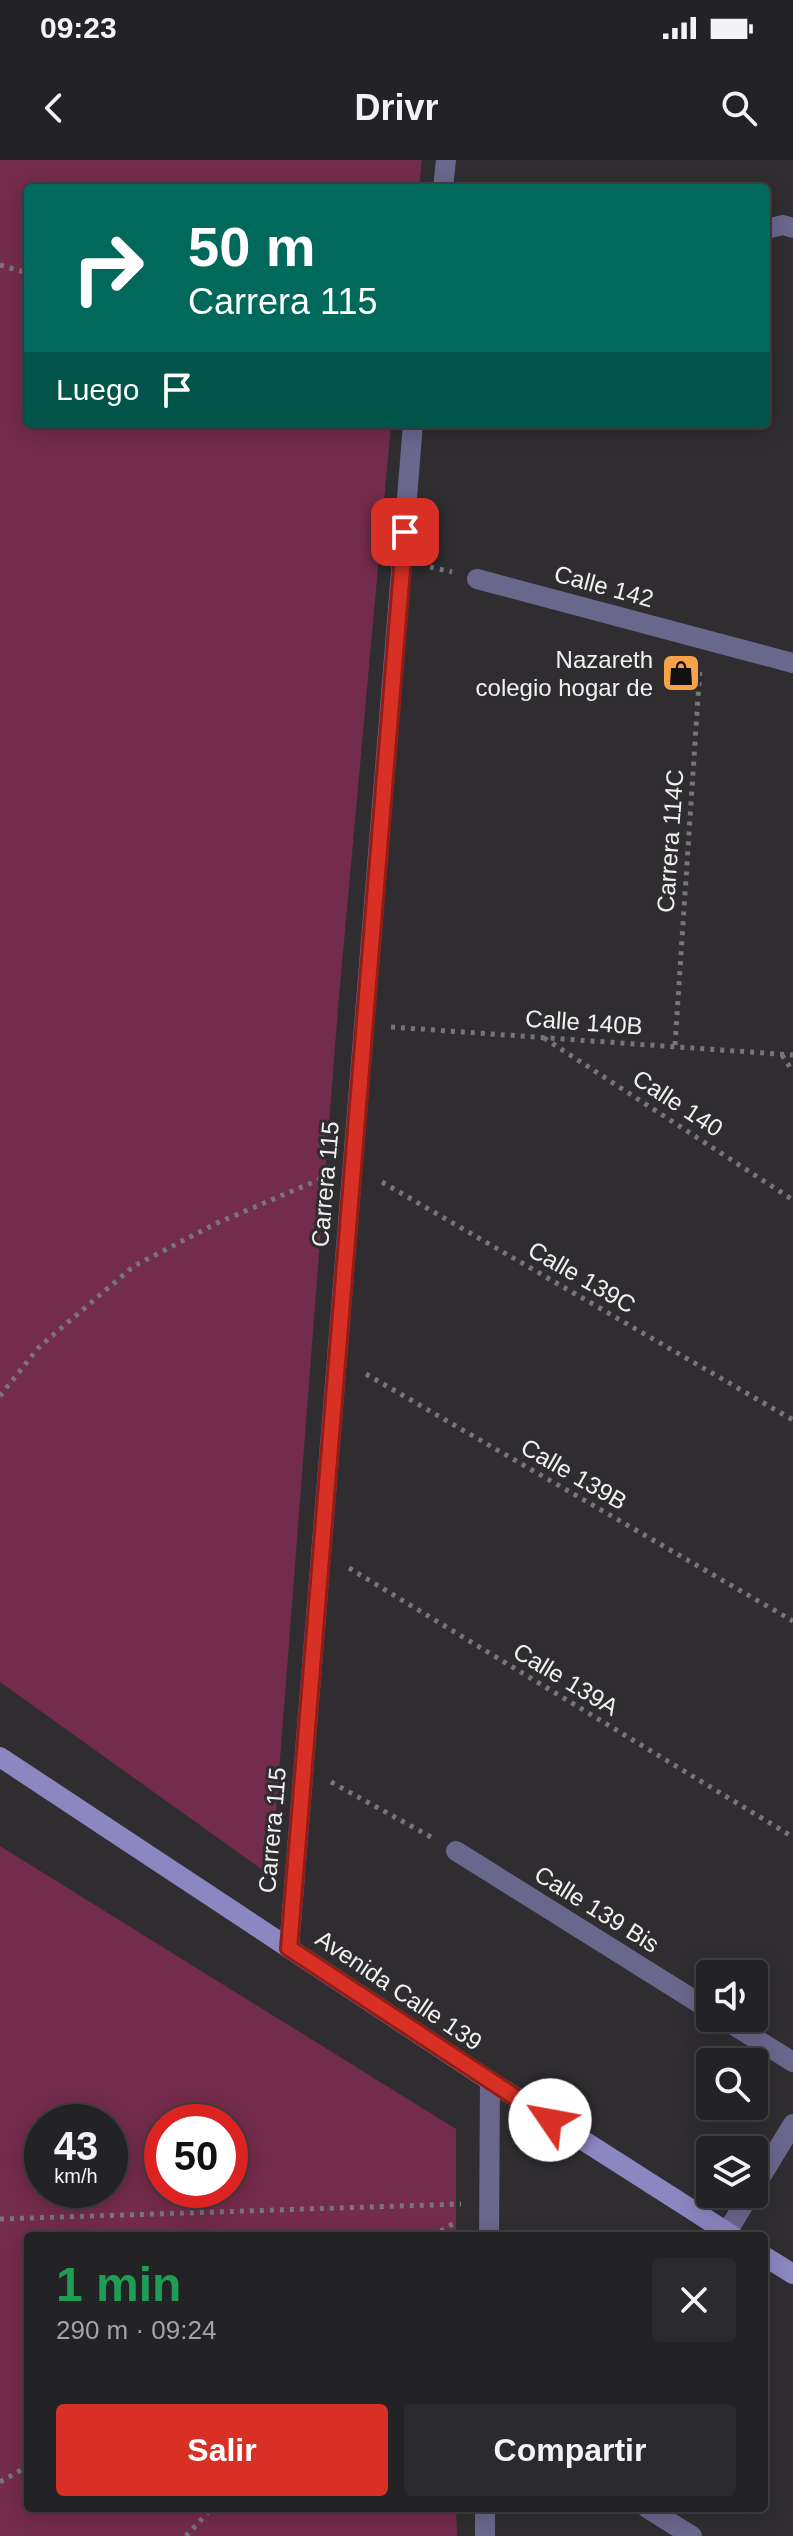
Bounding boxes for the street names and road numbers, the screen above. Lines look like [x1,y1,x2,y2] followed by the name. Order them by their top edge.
[552,560,656,612] street label: Calle 142
[652,768,688,914] street label: Carrera 114C
[524,1004,644,1040] street label: Calle 140B
[628,1064,728,1142] street label: Calle 140
[306,1120,344,1248] street label: Carrera 115
[524,1236,640,1318] street label: Calle 139C
[516,1433,632,1515] street label: Calle 139B
[509,1637,623,1721] street label: Calle 139A
[253,1766,291,1894] street label: Carrera 115
[530,1860,664,1958] street label: Calle 139 Bis
[311,1924,487,2056] street label: Avenida Calle 139

